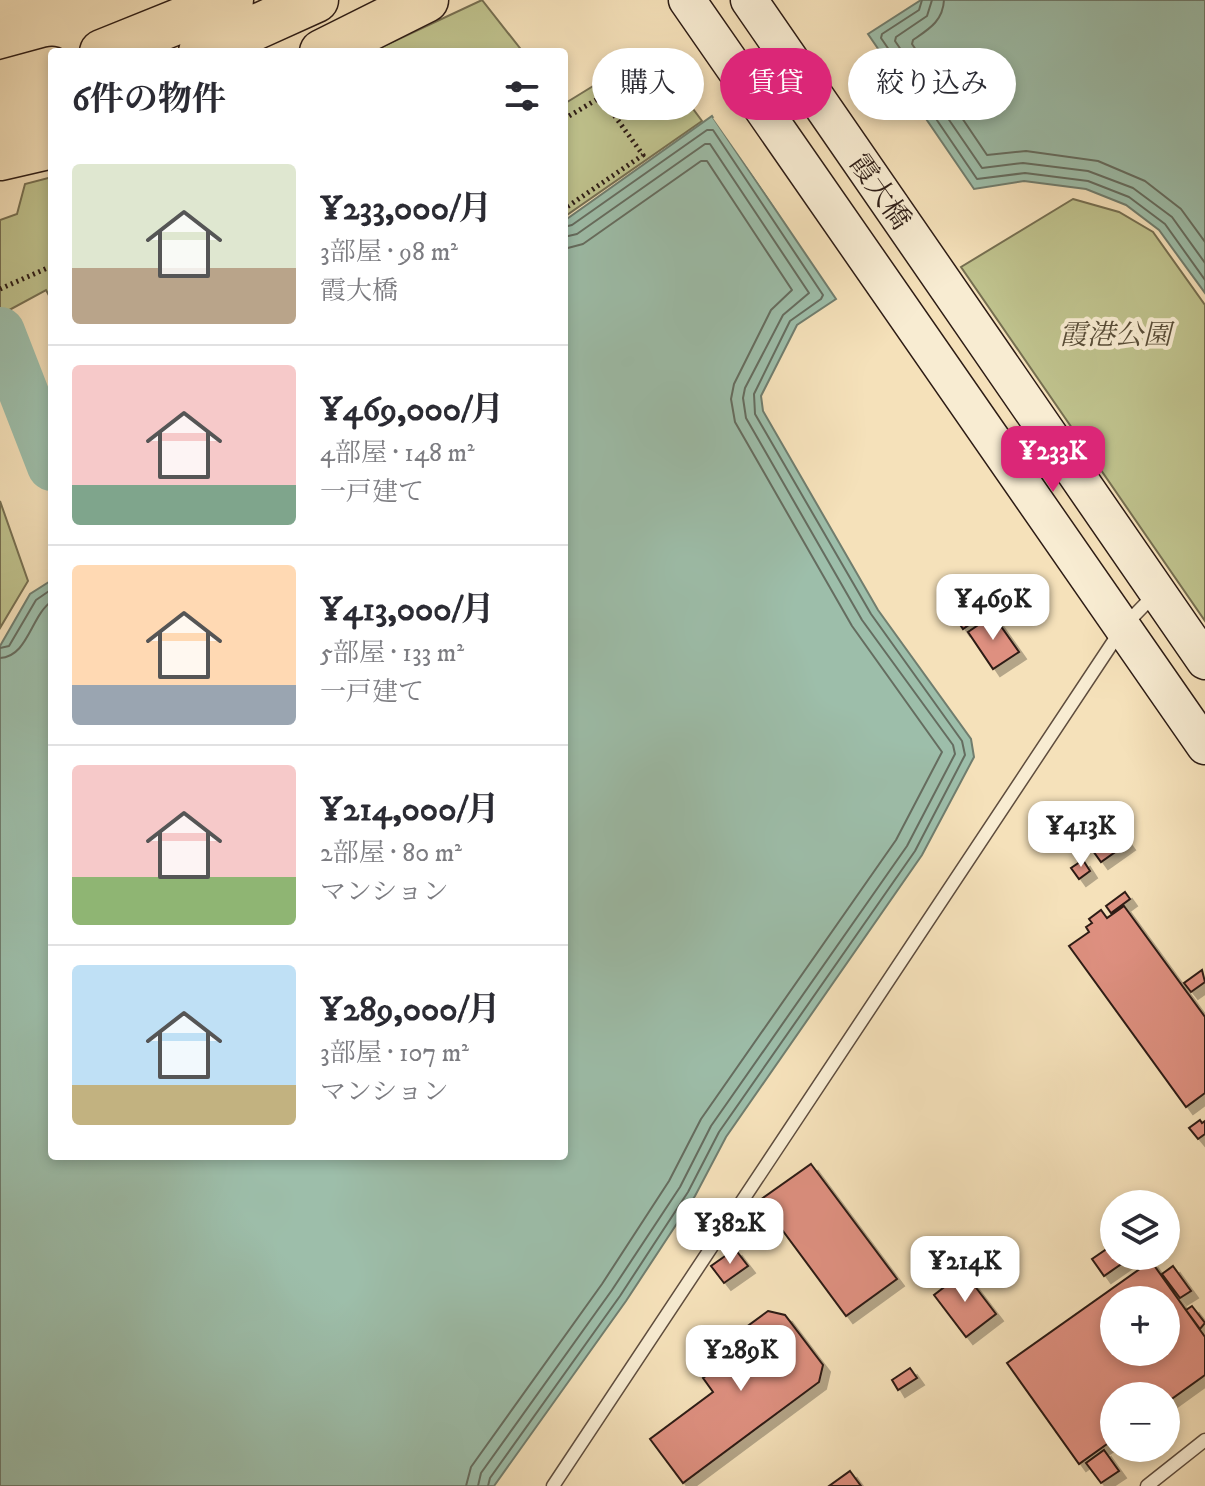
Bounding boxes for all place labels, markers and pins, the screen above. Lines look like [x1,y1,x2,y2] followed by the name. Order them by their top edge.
[997,426,1109,494] pin: ¥233K
[937,574,1049,642] pin: ¥469K
[1025,801,1137,869] pin: ¥413K
[674,1198,786,1266] pin: ¥382K
[909,1236,1021,1304] pin: ¥214K
[685,1325,797,1393] pin: ¥289K

